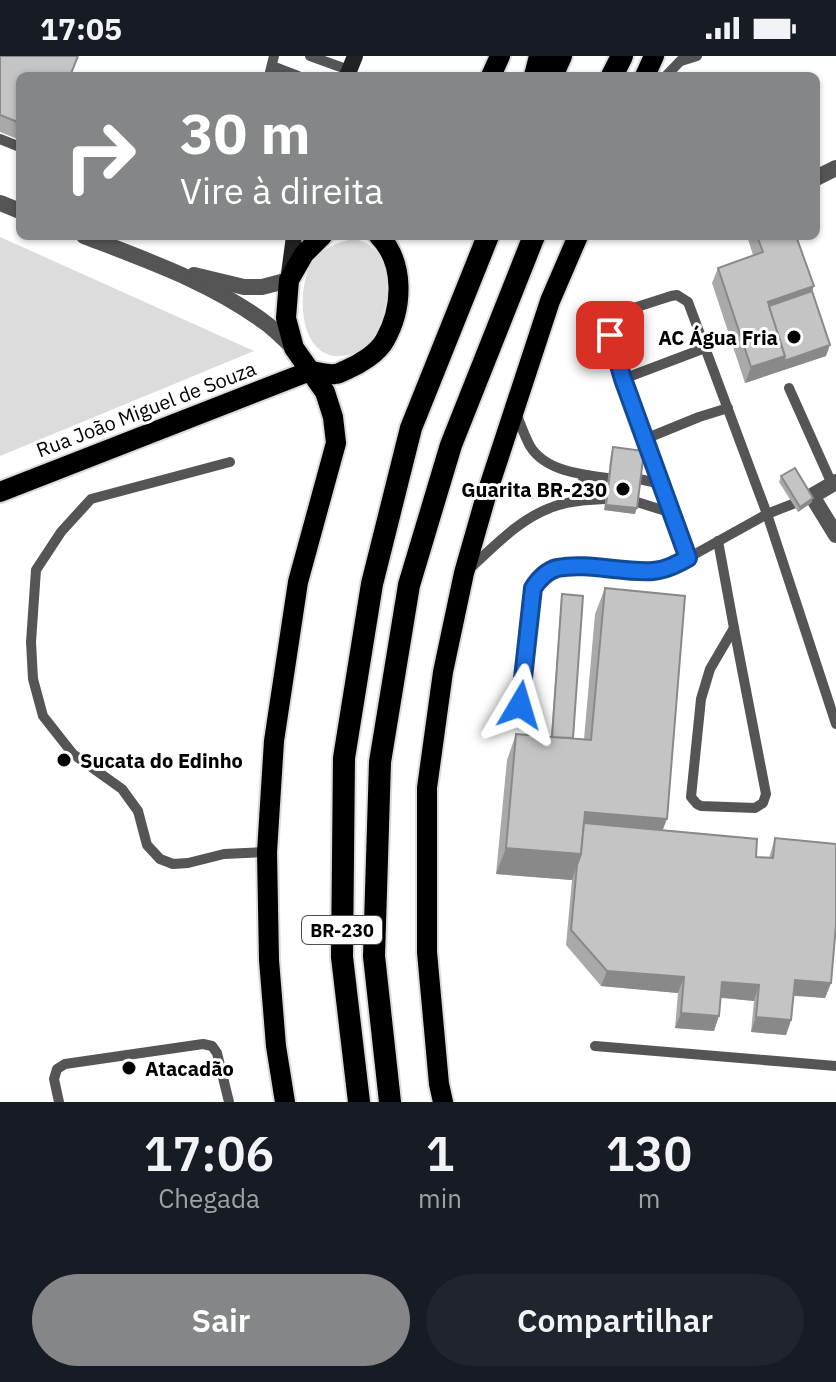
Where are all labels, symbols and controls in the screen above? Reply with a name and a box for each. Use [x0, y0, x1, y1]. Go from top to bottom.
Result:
text: 17:05 [40, 9, 122, 48]
text: 30 m [180, 97, 310, 169]
icon: right [48, 104, 152, 208]
text: Vire à direita [180, 167, 383, 214]
pin [576, 301, 644, 369]
icon: arrive [588, 313, 632, 357]
place label: AC Água Fria [658, 324, 778, 351]
marker: AC Água Fria [785, 328, 803, 346]
street label: Rua João Miguel de Souza [32, 354, 260, 463]
place label: Guarita BR-230 [461, 476, 607, 503]
marker: Guarita BR-230 [614, 480, 632, 498]
position arrow [478, 663, 562, 747]
place label: Sucata do Edinho [80, 747, 243, 774]
marker: Sucata do Edinho [55, 751, 73, 769]
road number: BR-230 [302, 916, 382, 944]
place label: Atacadão [145, 1055, 234, 1082]
marker: Atacadão [120, 1059, 138, 1077]
text: 17:06 [144, 1122, 274, 1184]
text: 1 [426, 1122, 454, 1184]
text: 130 [606, 1122, 692, 1184]
text: Chegada [158, 1181, 260, 1215]
text: min [418, 1181, 462, 1215]
text: m [638, 1181, 660, 1215]
button: Sair [32, 1274, 410, 1366]
button: Compartilhar [426, 1274, 804, 1366]

